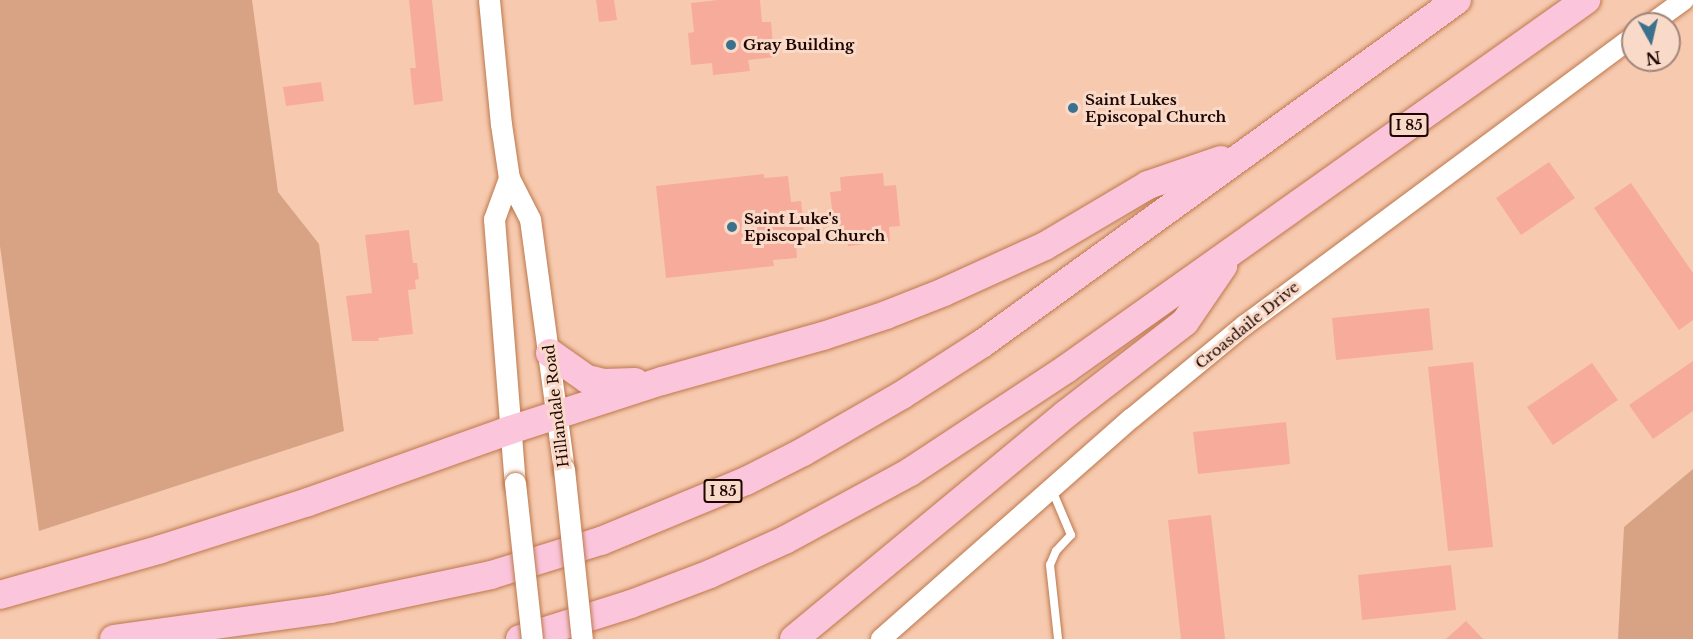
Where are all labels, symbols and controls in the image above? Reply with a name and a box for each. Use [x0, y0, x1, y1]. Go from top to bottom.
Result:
north arrow [1621, 12, 1681, 72]
place label: Gray Building [743, 36, 855, 54]
marker: Gray Building [724, 38, 738, 52]
text: N [1644, 47, 1662, 69]
place label: Saint Lukes Episcopal Church [1085, 90, 1226, 125]
marker: Saint Lukes Episcopal Church [1066, 101, 1080, 115]
road number: I 85 [1390, 114, 1428, 136]
place label: Saint Luke's Episcopal Church [744, 209, 885, 244]
marker: Saint Luke's Episcopal Church [725, 220, 739, 234]
street label: Croasdaile Drive [1192, 278, 1302, 372]
street label: Hillandale Road [540, 344, 572, 468]
road number: I 85 [704, 480, 742, 502]

